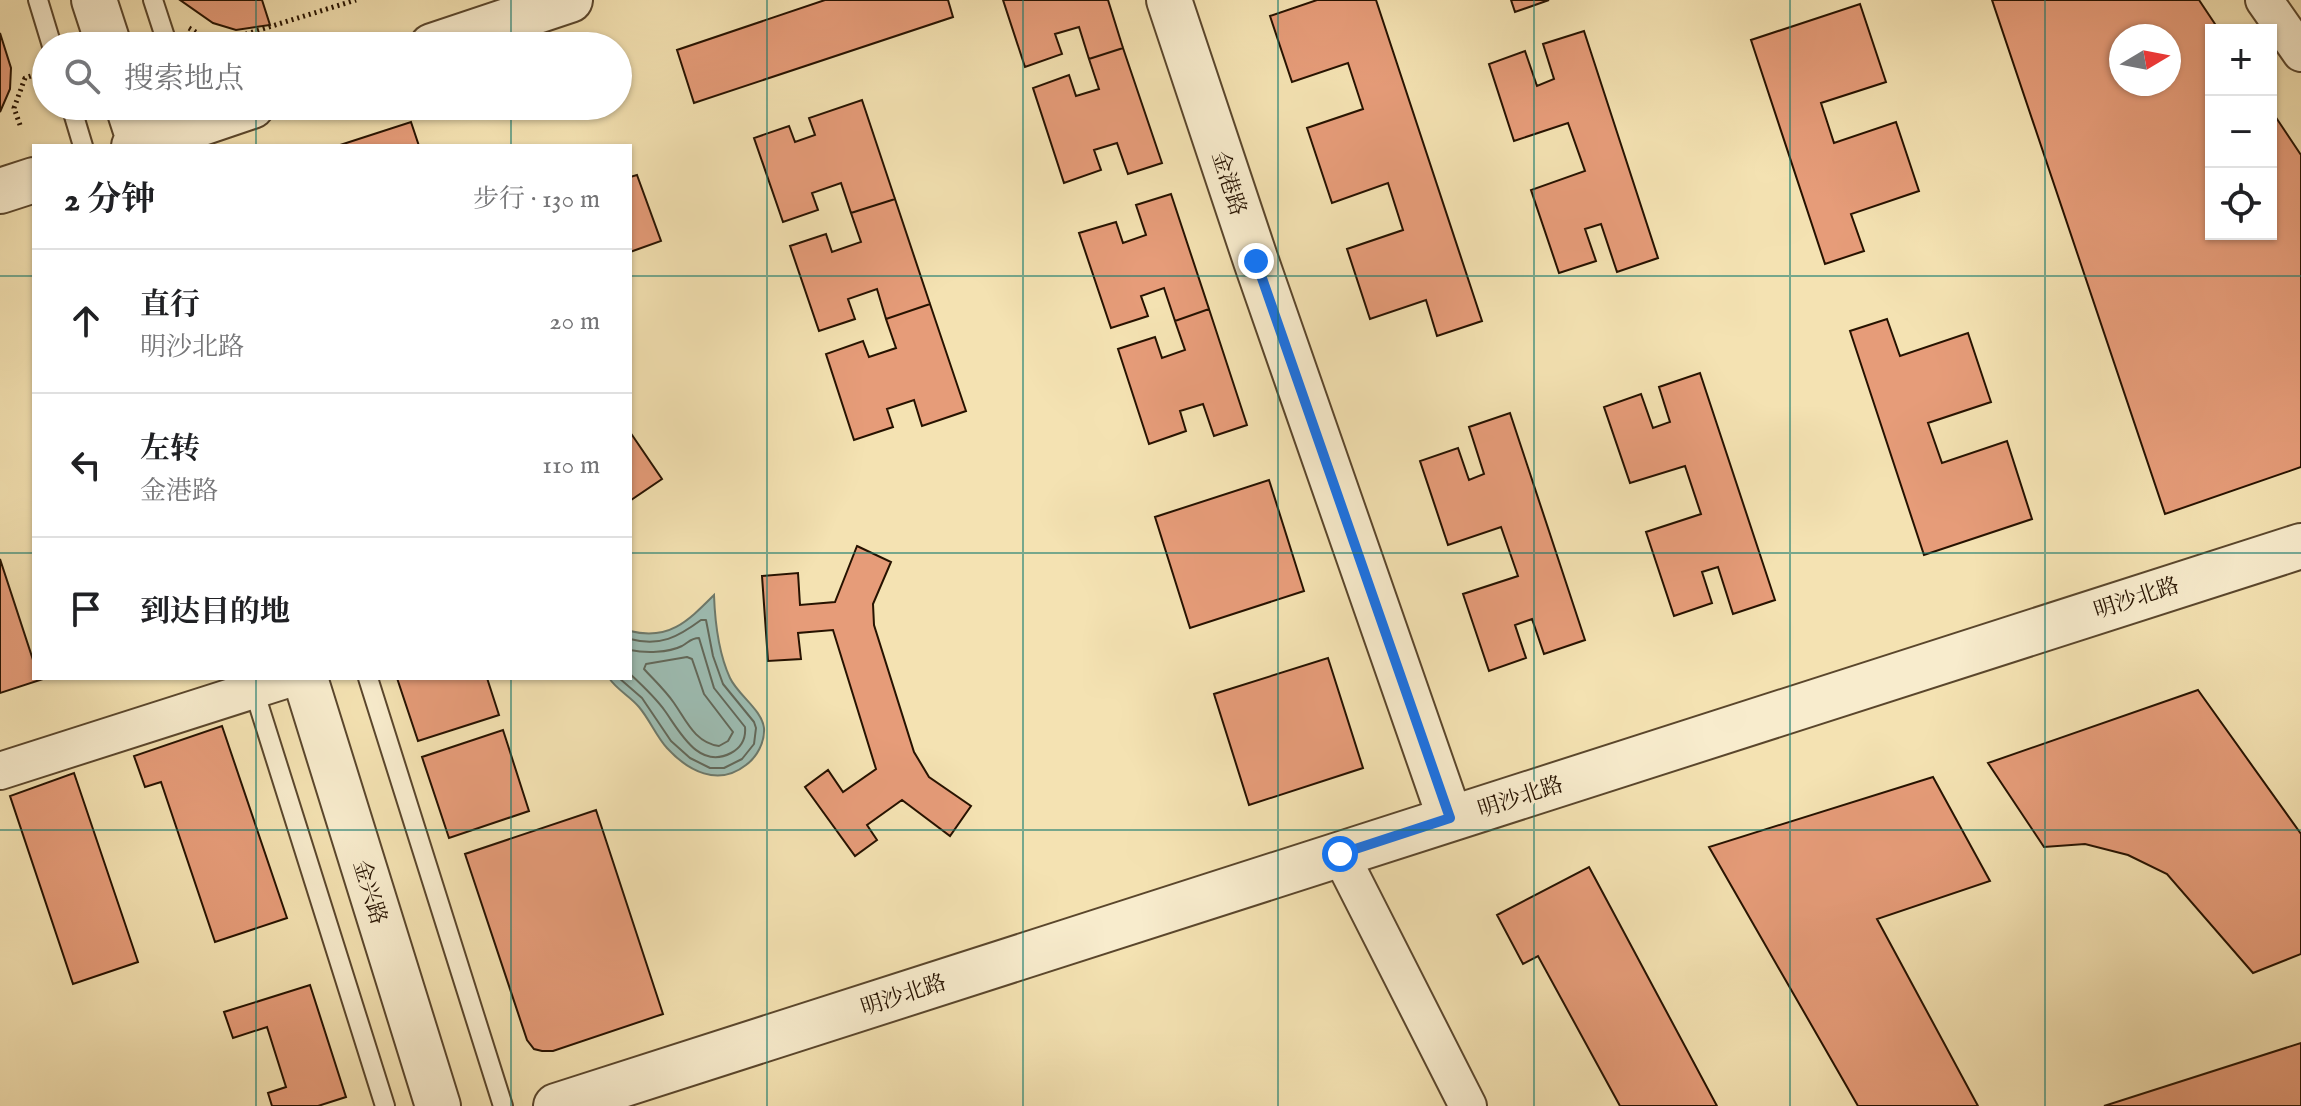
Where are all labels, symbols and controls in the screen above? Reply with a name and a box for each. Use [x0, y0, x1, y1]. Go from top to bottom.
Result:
north arrow [2109, 24, 2181, 96]
map controls [2205, 24, 2277, 240]
button: + [2205, 24, 2277, 96]
search box [32, 32, 632, 120]
icon: search [60, 54, 104, 98]
text: 搜索地点 [124, 61, 244, 99]
button: − [2205, 96, 2277, 168]
street label: 金港路 [1205, 148, 1252, 219]
button: locate [2205, 168, 2277, 240]
text: 2 分钟 [64, 179, 155, 222]
text: 步行 · 130 m [473, 183, 600, 216]
route end [1238, 243, 1274, 279]
text: 直行 [140, 287, 200, 325]
icon: ahead [64, 299, 108, 343]
text: 20 m [549, 305, 600, 338]
text: 明沙北路 [140, 331, 244, 364]
text: 左转 [140, 431, 200, 469]
icon: left [64, 443, 108, 487]
text: 110 m [542, 449, 600, 482]
text: 金港路 [140, 475, 218, 508]
street label: 明沙北路 [2090, 572, 2183, 626]
icon: arrive [64, 587, 108, 631]
text: 到达目的地 [140, 594, 290, 632]
street label: 明沙北路 [1474, 771, 1567, 825]
route start [1322, 836, 1358, 872]
street label: 金兴路 [346, 857, 392, 928]
street label: 明沙北路 [857, 969, 950, 1023]

